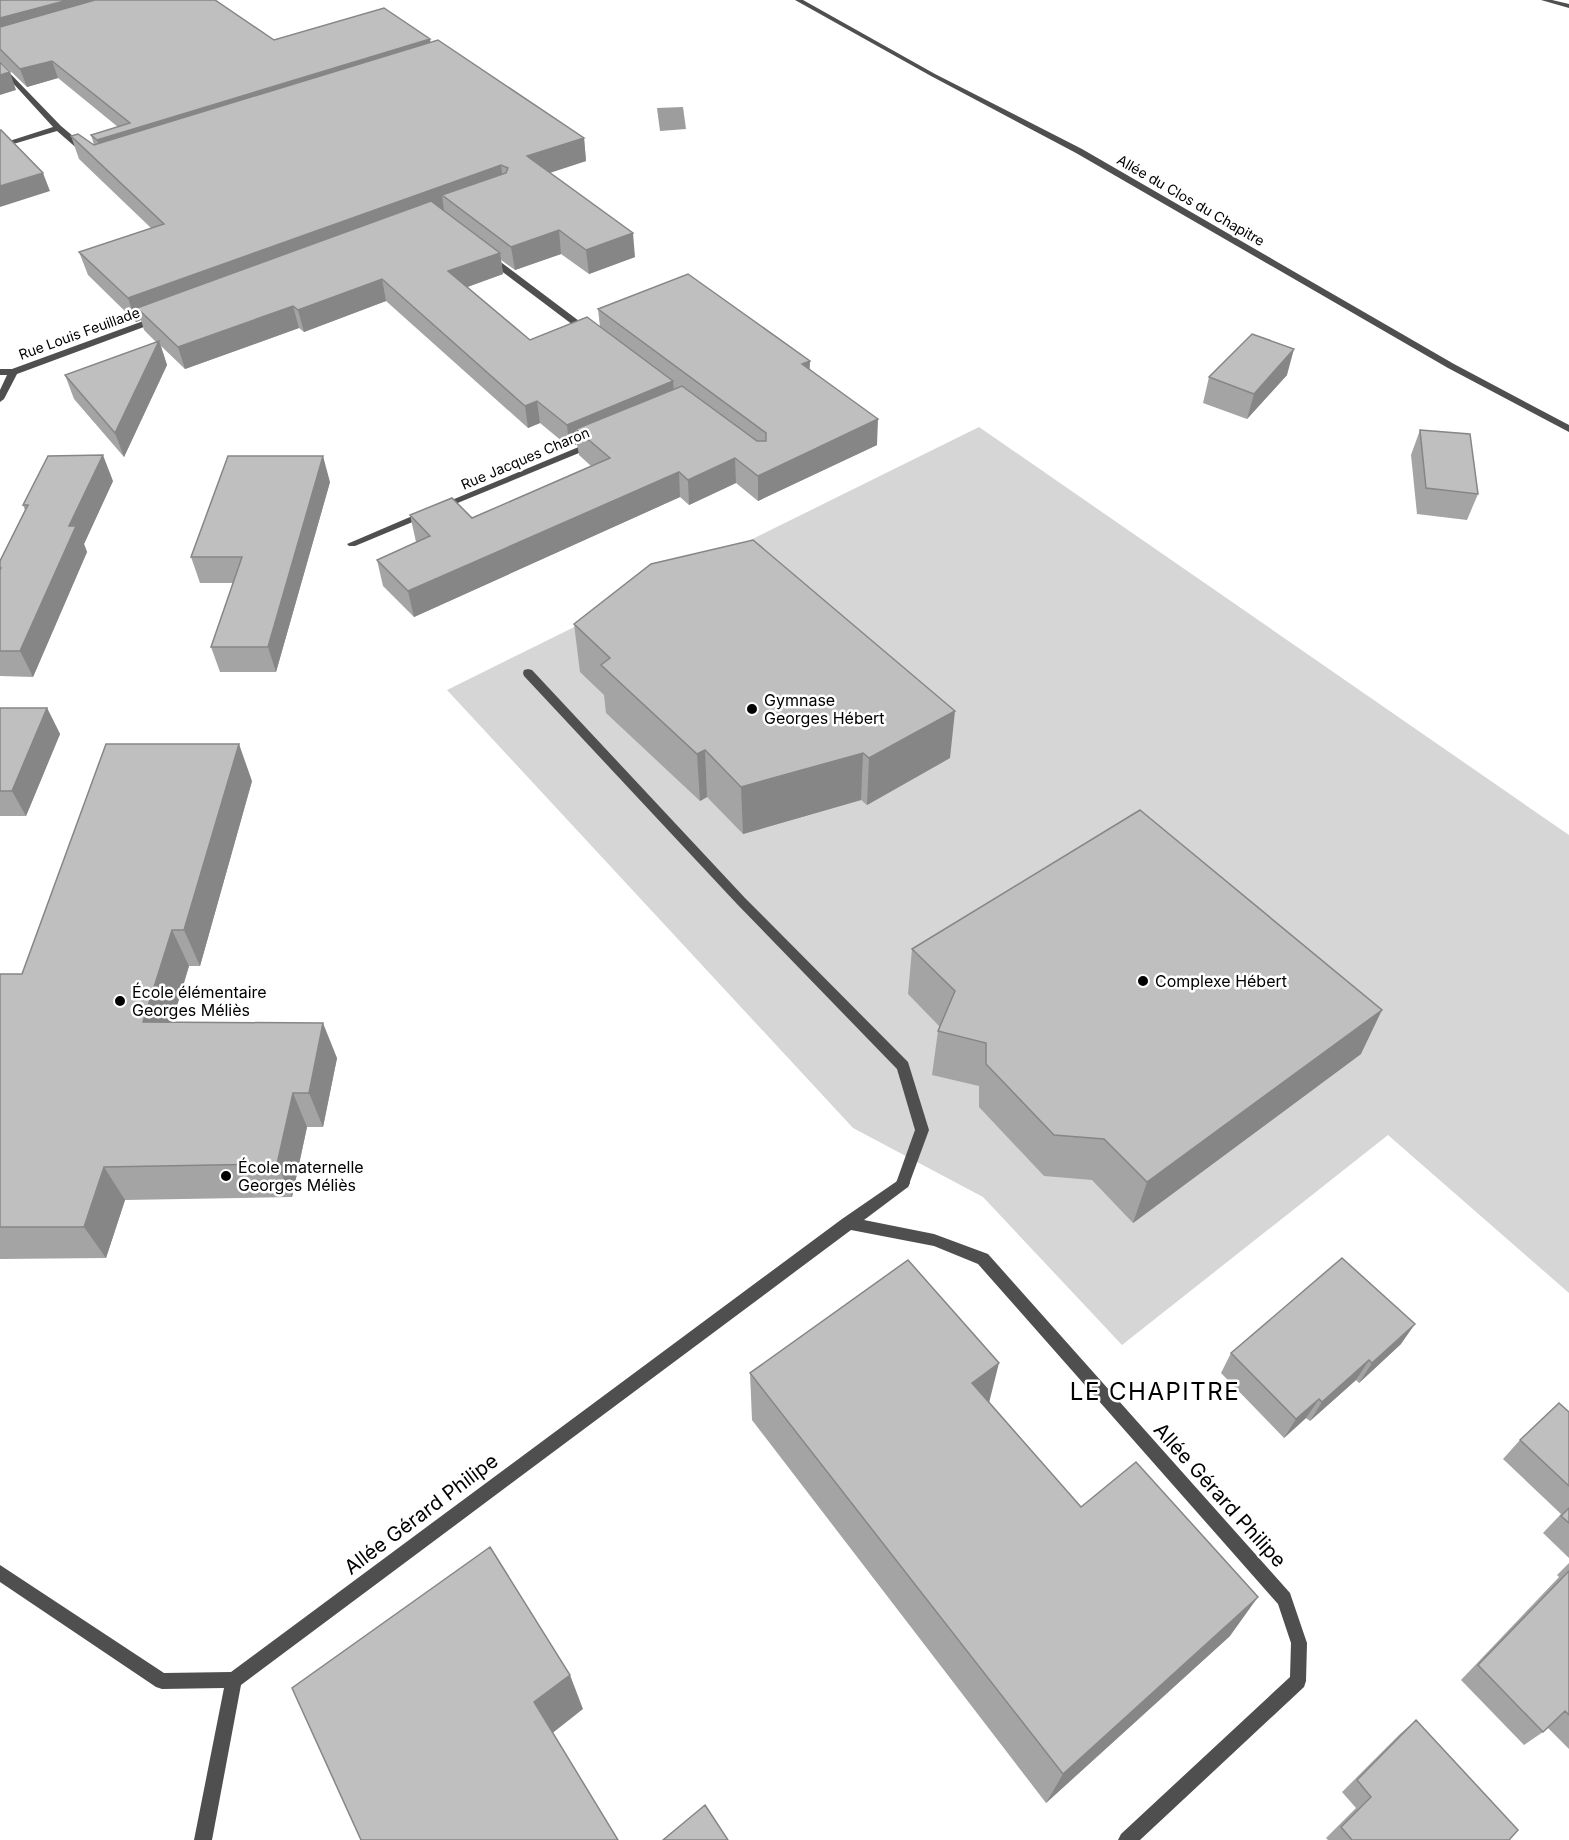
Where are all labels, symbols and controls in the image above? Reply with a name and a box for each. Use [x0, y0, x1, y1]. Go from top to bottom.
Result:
street label: Allée du Clos du Chapitre [1114, 151, 1268, 249]
street label: Rue Louis Feuillade [16, 303, 142, 363]
street label: Rue Jacques Charon [458, 423, 592, 493]
place label: Gymnase Georges Hébert [764, 690, 885, 728]
marker: Gymnase Georges Hébert [745, 702, 759, 716]
place label: Complexe Hébert [1155, 971, 1287, 991]
marker: Complexe Hébert [1136, 974, 1150, 988]
place label: École élémentaire Georges Méliès [132, 982, 267, 1020]
marker: École élémentaire Georges Méliès [113, 994, 127, 1008]
place label: École maternelle Georges Méliès [238, 1157, 364, 1195]
marker: École maternelle Georges Méliès [219, 1169, 233, 1183]
district label: LE CHAPITRE [1070, 1377, 1240, 1406]
street label: Allée Gérard Philipe [1149, 1418, 1291, 1572]
street label: Allée Gérard Philipe [340, 1448, 502, 1580]

